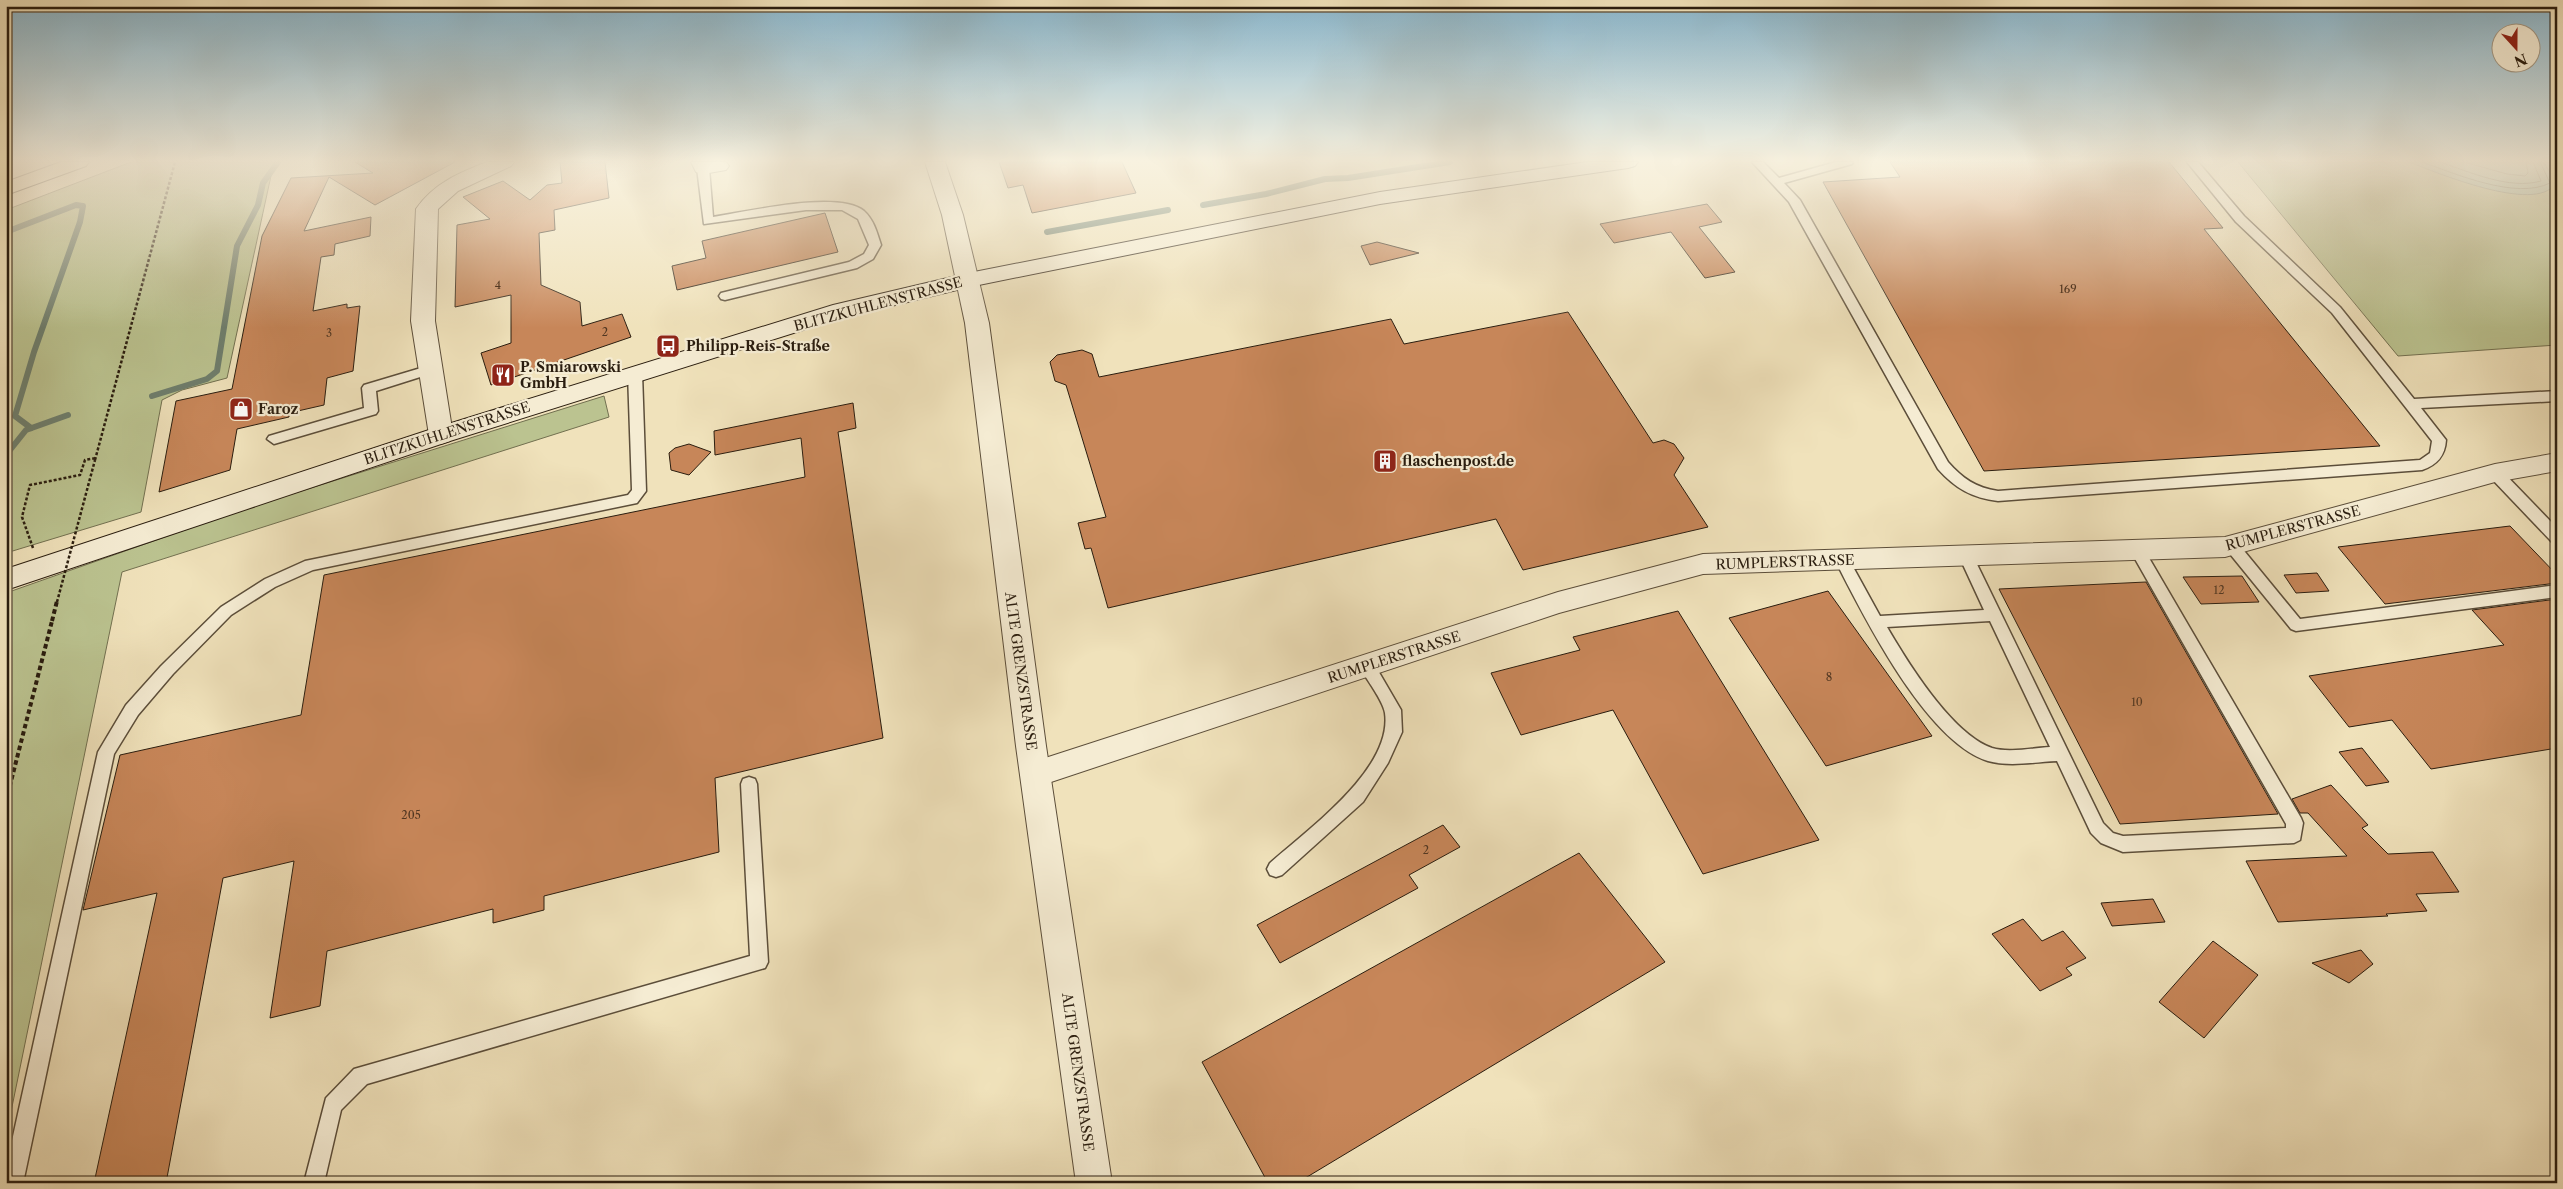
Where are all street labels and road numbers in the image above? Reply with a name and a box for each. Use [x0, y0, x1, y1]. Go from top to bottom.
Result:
street label: BLITZKUHLENSTRASSE [792, 273, 964, 335]
street label: BLITZKUHLENSTRASSE [361, 398, 533, 468]
street label: RUMPLERSTRASSE [2223, 501, 2363, 555]
street label: RUMPLERSTRASSE [1715, 551, 1855, 573]
street label: ALTE GRENZSTRASSE [1001, 589, 1041, 752]
street label: RUMPLERSTRASSE [1325, 627, 1463, 687]
street label: ALTE GRENZSTRASSE [1058, 990, 1098, 1153]

